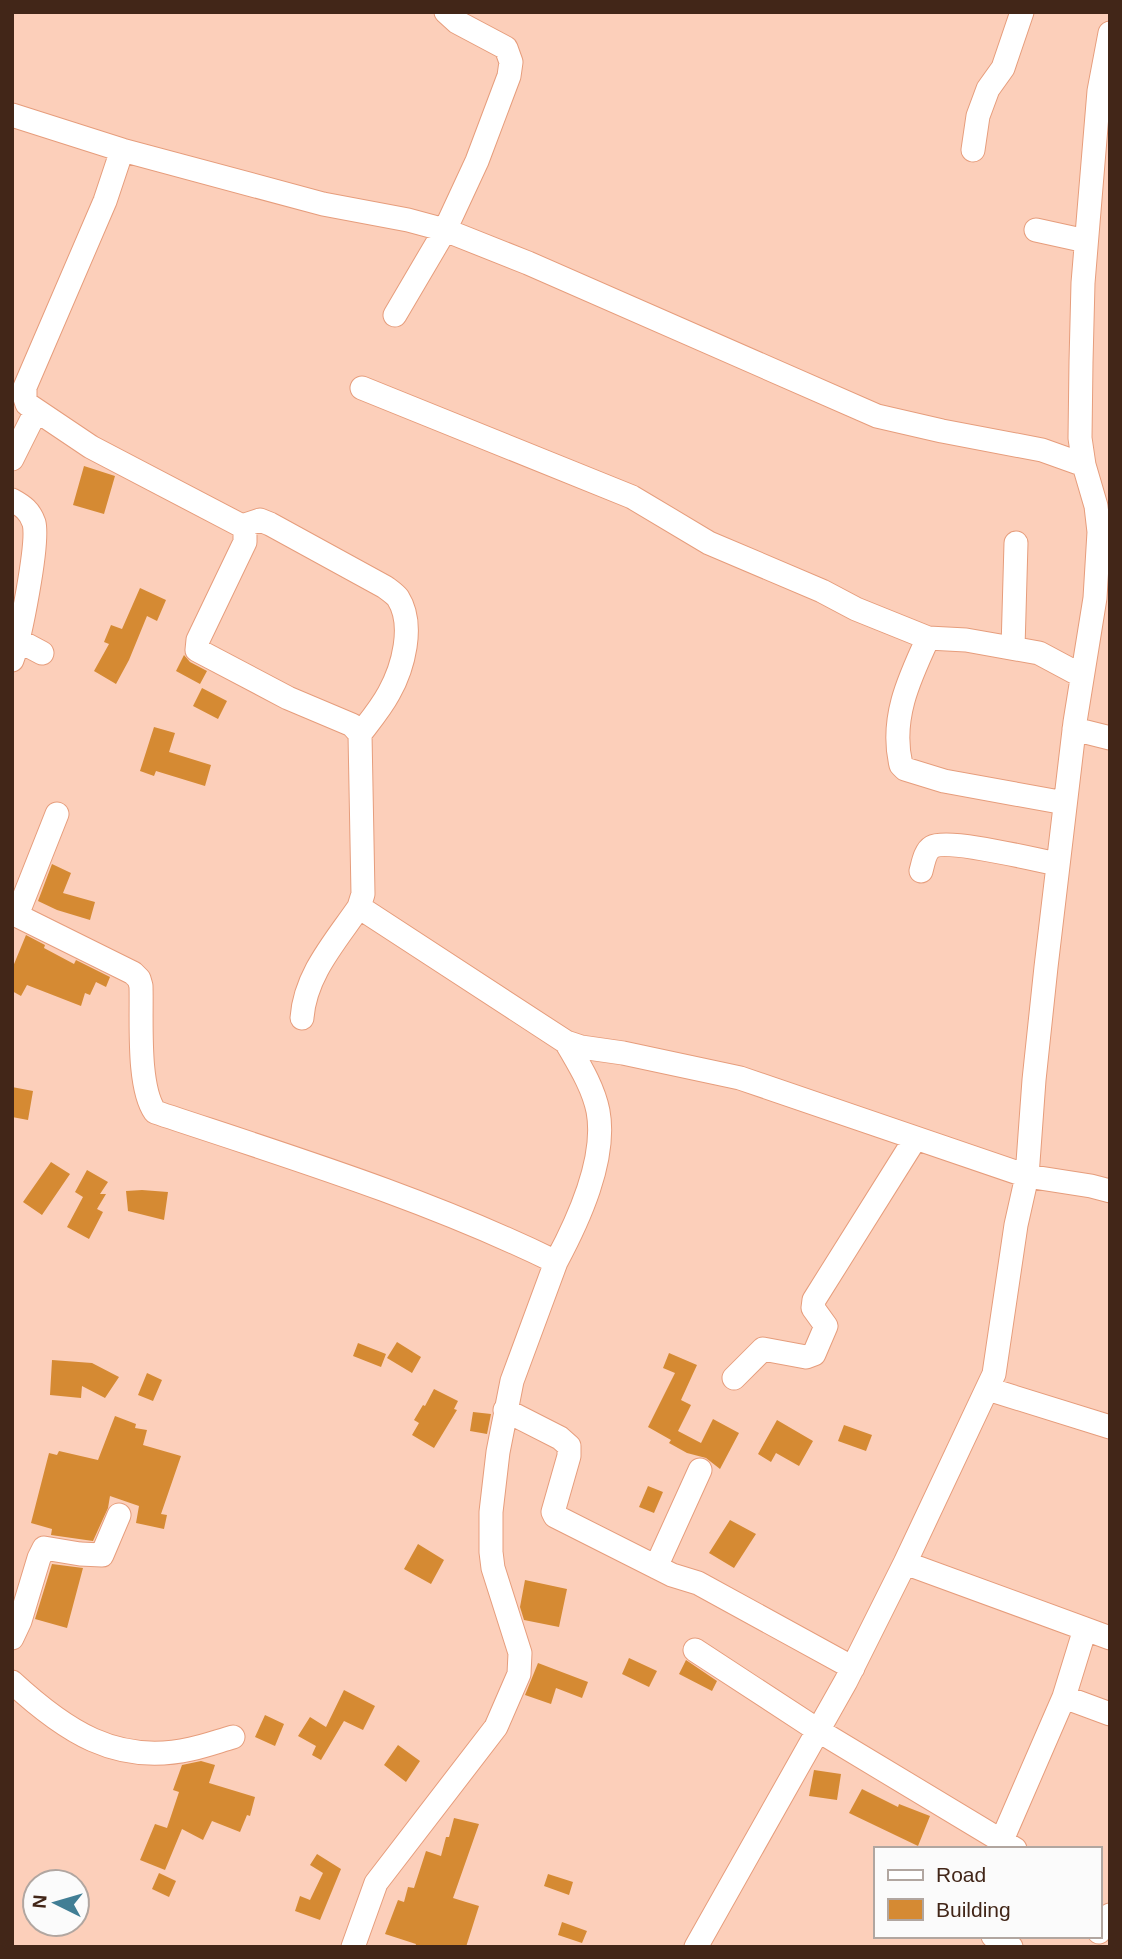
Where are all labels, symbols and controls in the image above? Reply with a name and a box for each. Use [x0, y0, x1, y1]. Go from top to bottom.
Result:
legend [874, 1847, 1101, 1938]
text: Road [936, 1863, 986, 1886]
north arrow [21, 1868, 91, 1938]
text: N [29, 1894, 51, 1909]
text: Building [936, 1898, 1011, 1921]

